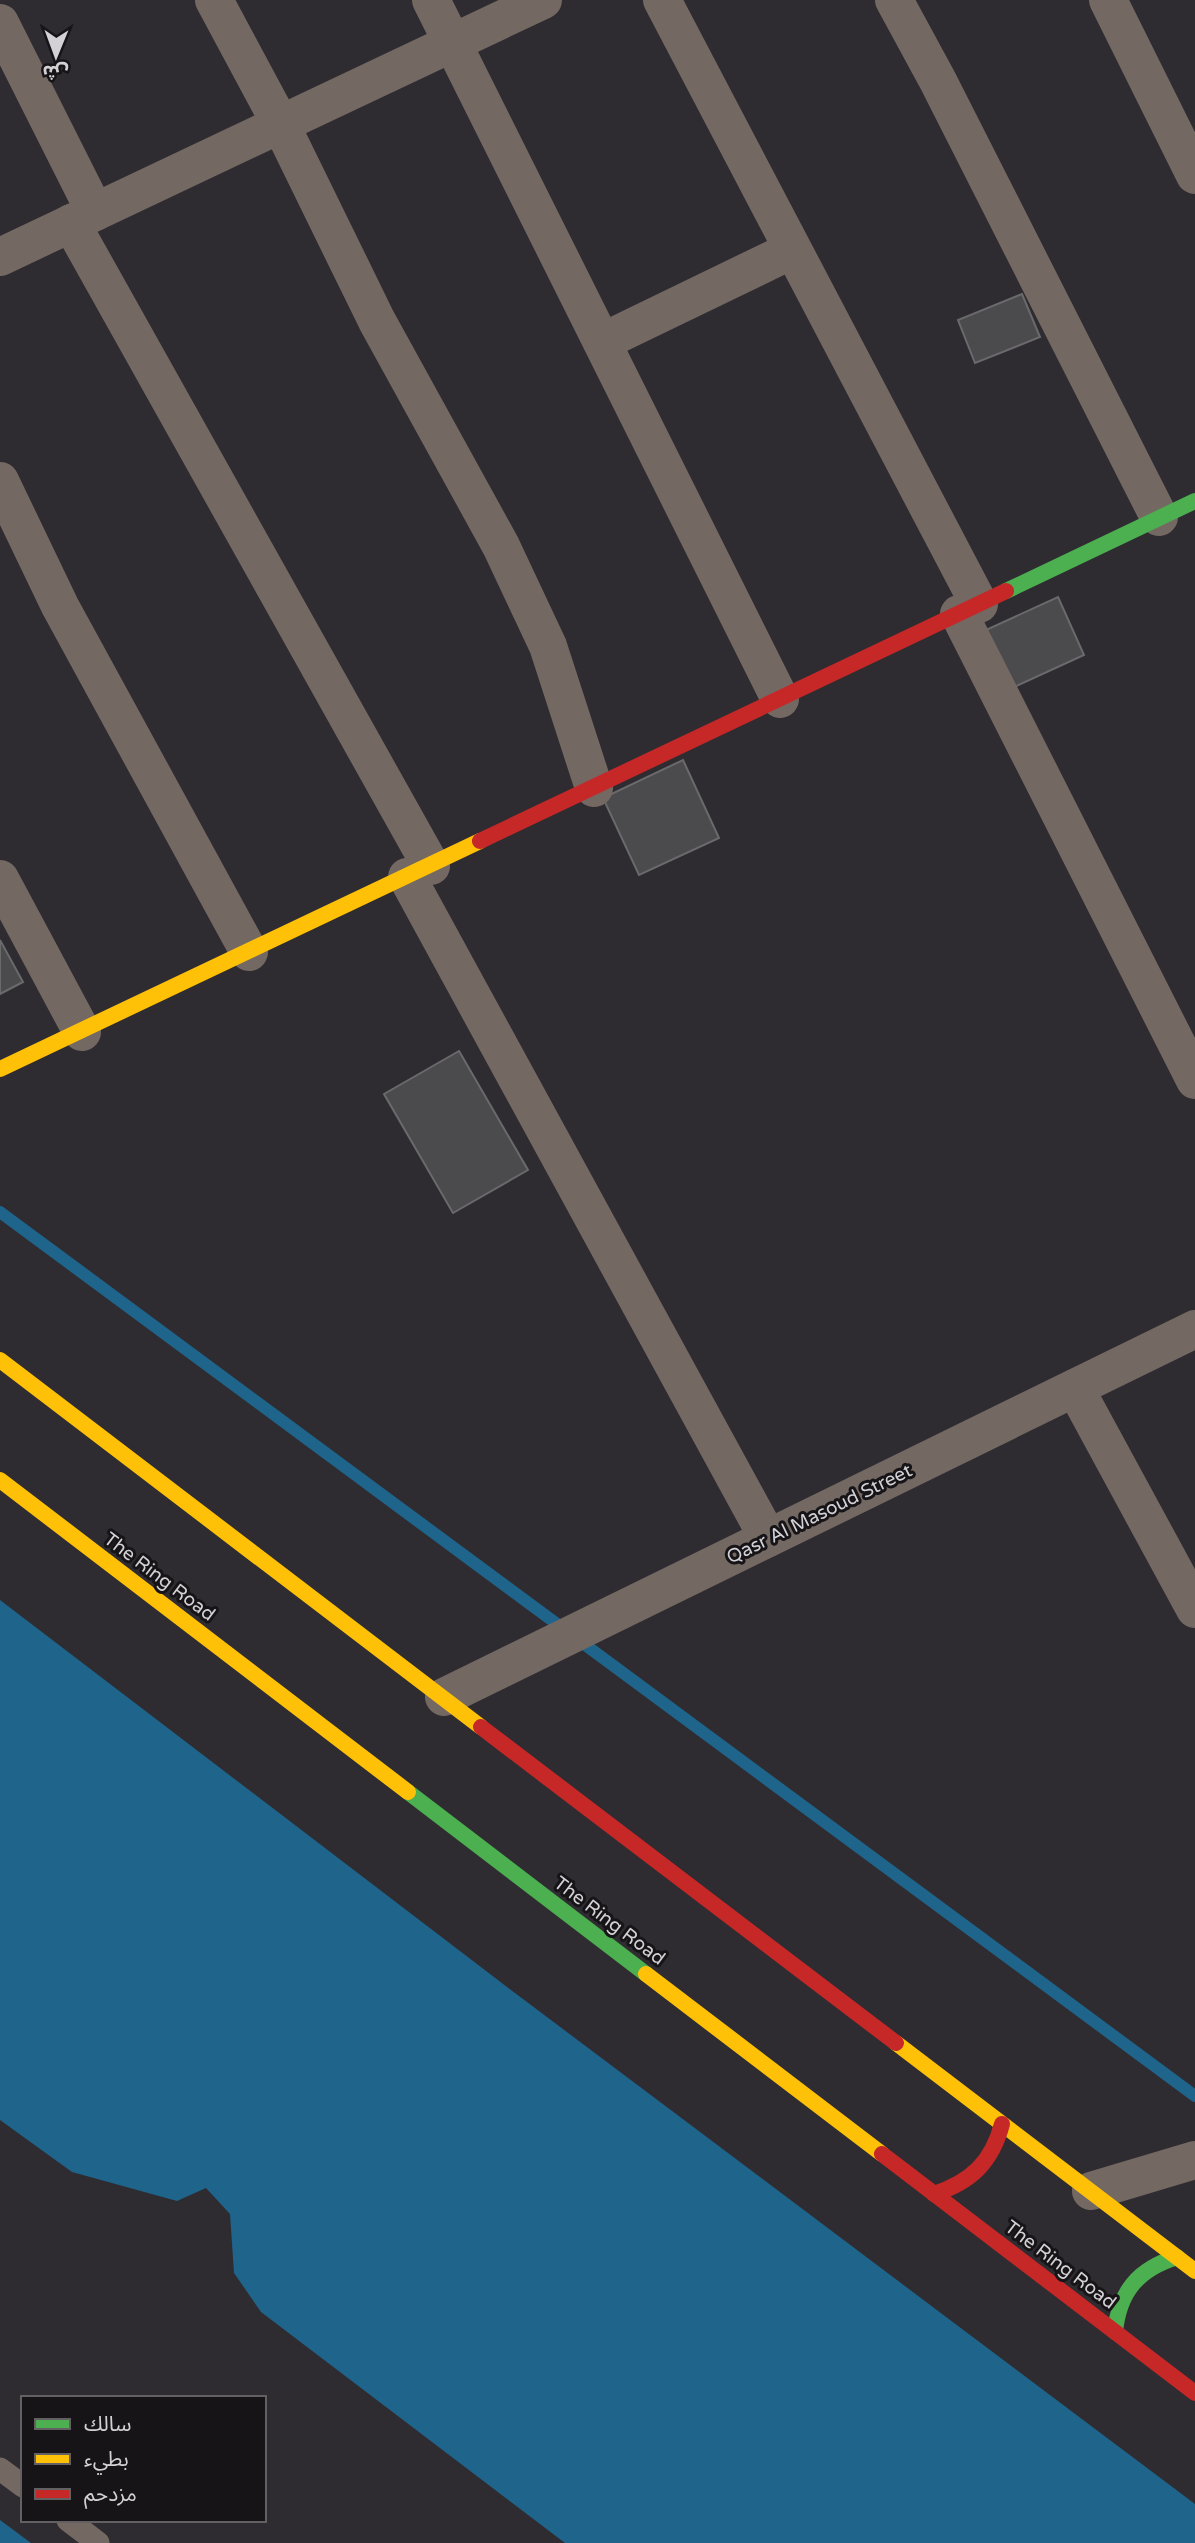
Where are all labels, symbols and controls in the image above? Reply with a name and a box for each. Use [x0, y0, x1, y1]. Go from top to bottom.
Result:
north arrow [21, 21, 91, 91]
text: ش [43, 61, 69, 83]
street label: Qasr Al Masoud Street [723, 1459, 916, 1568]
street label: The Ring Road [100, 1528, 219, 1626]
street label: The Ring Road [550, 1872, 669, 1970]
street label: The Ring Road [1001, 2216, 1120, 2314]
legend [21, 2396, 266, 2522]
text: سالك [84, 2412, 131, 2437]
text: بطيء [84, 2447, 129, 2475]
text: مزدحم [84, 2482, 137, 2509]

